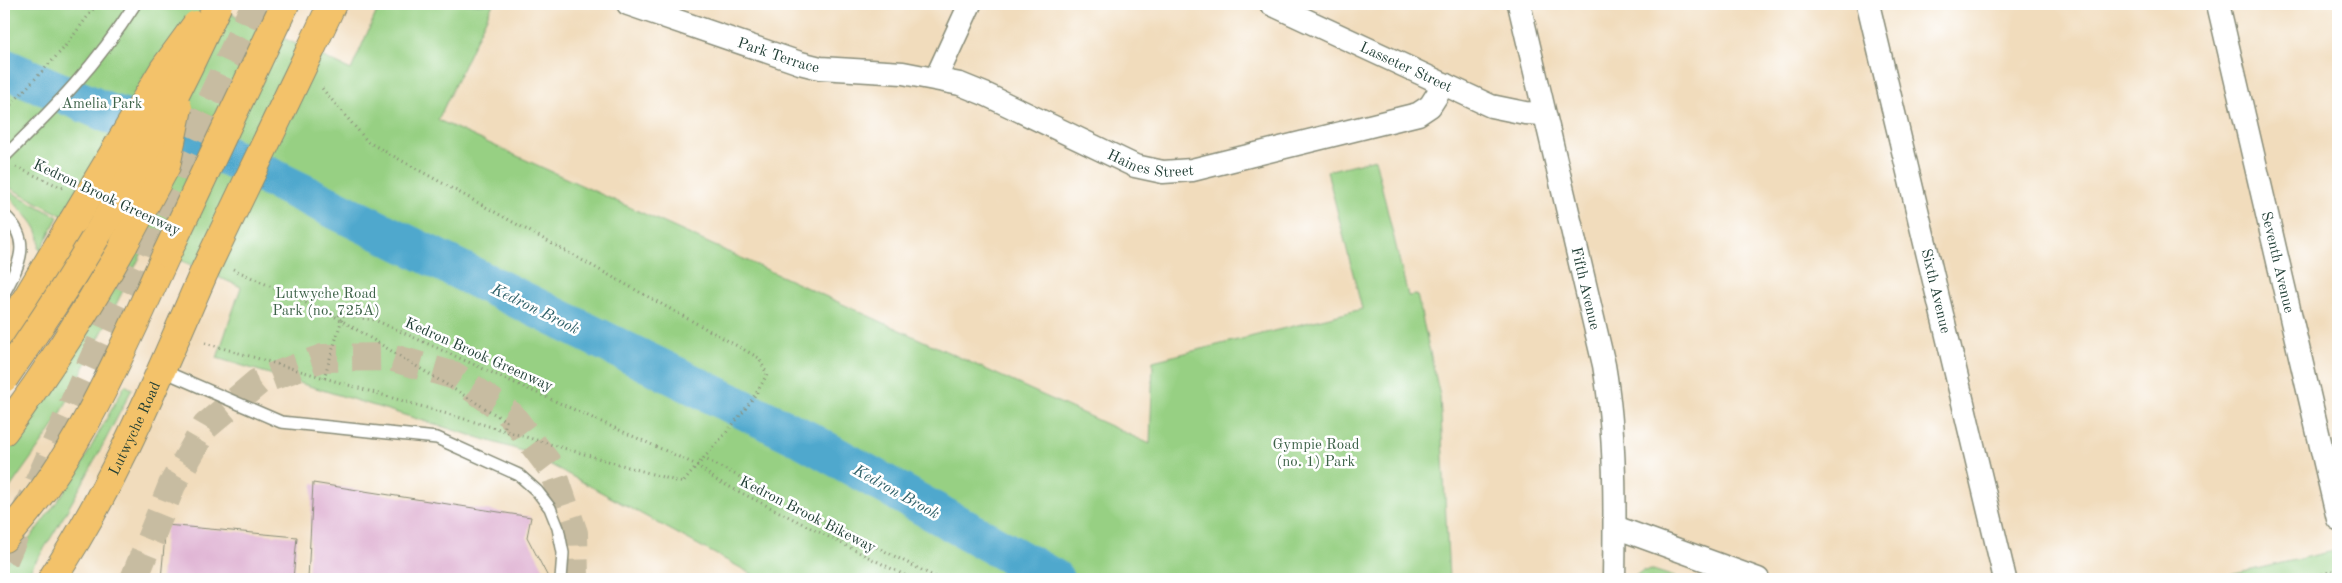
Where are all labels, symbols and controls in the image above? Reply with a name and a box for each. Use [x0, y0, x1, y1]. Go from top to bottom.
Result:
street label: Park Terrace [735, 36, 821, 77]
street label: Lasseter Street [1357, 40, 1454, 96]
park label: Amelia Park [62, 97, 143, 112]
street label: Haines Street [1105, 148, 1194, 181]
street label: Kedron Brook Greenway [30, 158, 182, 239]
street label: Seventh Avenue [2258, 210, 2296, 315]
street label: Fifth Avenue [1567, 246, 1601, 331]
street label: Sixth Avenue [1918, 247, 1952, 335]
water label: Kedron Brook [488, 281, 582, 338]
park label: Lutwyche Road Park (no. 725A) [272, 287, 380, 319]
street label: Kedron Brook Greenway [402, 316, 555, 395]
street label: Lutwyche Road [107, 380, 164, 478]
park label: Gympie Road (no. 1) Park [1272, 438, 1360, 470]
water label: Kedron Brook [849, 462, 942, 523]
street label: Kedron Brook Bikeway [737, 474, 878, 556]

